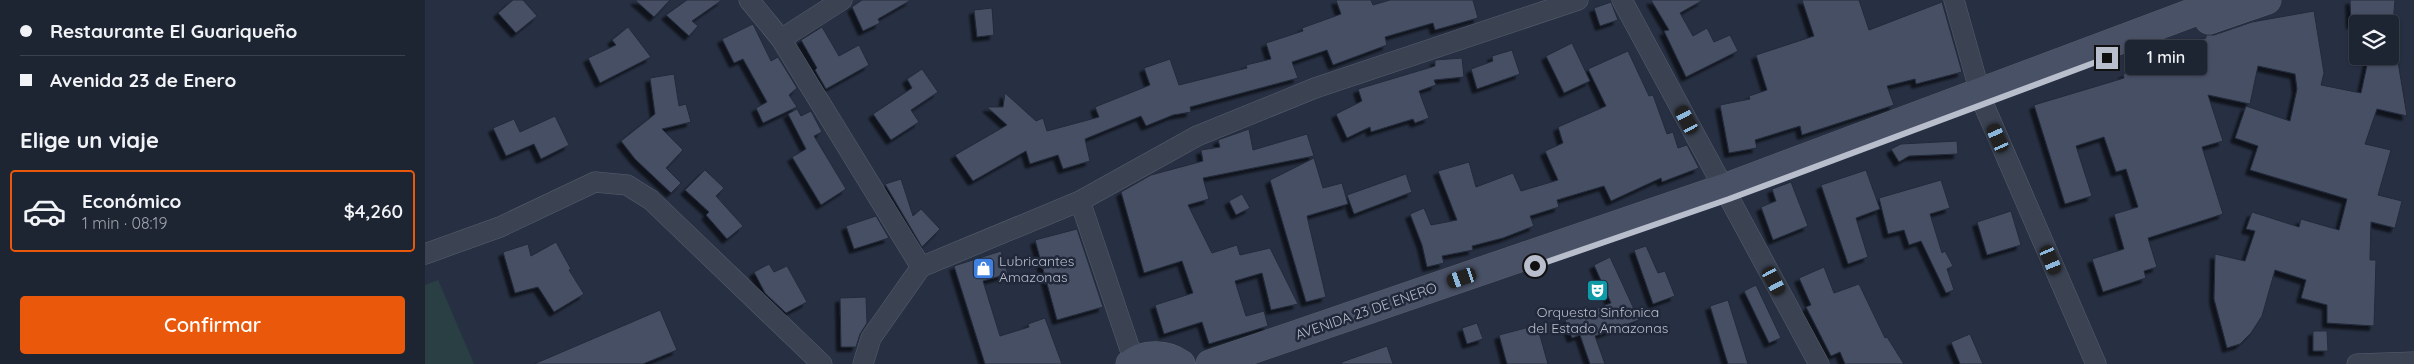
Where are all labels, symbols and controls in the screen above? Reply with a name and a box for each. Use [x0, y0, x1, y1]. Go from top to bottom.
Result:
map controls [2349, 15, 2399, 65]
button: layers [2349, 15, 2399, 65]
text: Restaurante El Guariqueño [50, 19, 297, 43]
callout: 1 min [2125, 40, 2207, 76]
route end [2096, 47, 2118, 69]
text: 1 min [2147, 47, 2185, 67]
text: Avenida 23 de Enero [50, 68, 236, 92]
car [1673, 103, 1700, 137]
car [1985, 121, 2010, 155]
text: Elige un viaje [20, 126, 159, 154]
icon: car [22, 189, 67, 234]
text: Económico [82, 189, 181, 213]
text: $4,260 [344, 199, 403, 223]
text: 1 min · 08:19 [82, 213, 167, 233]
car [2038, 243, 2063, 277]
place label: Lubricantes Amazonas [999, 252, 1074, 286]
route start [1524, 255, 1546, 277]
shop icon: Lubricantes Amazonas [971, 257, 995, 281]
car [1760, 264, 1787, 298]
car [1445, 266, 1478, 290]
street label: AVENIDA 23 DE ENERO [1293, 278, 1439, 344]
theatre icon: Orquesta Sinfonica del Estado Amazonas [1586, 278, 1610, 302]
button: Confirmar [20, 296, 405, 354]
place label: Orquesta Sinfonica del Estado Amazonas [1528, 303, 1668, 337]

